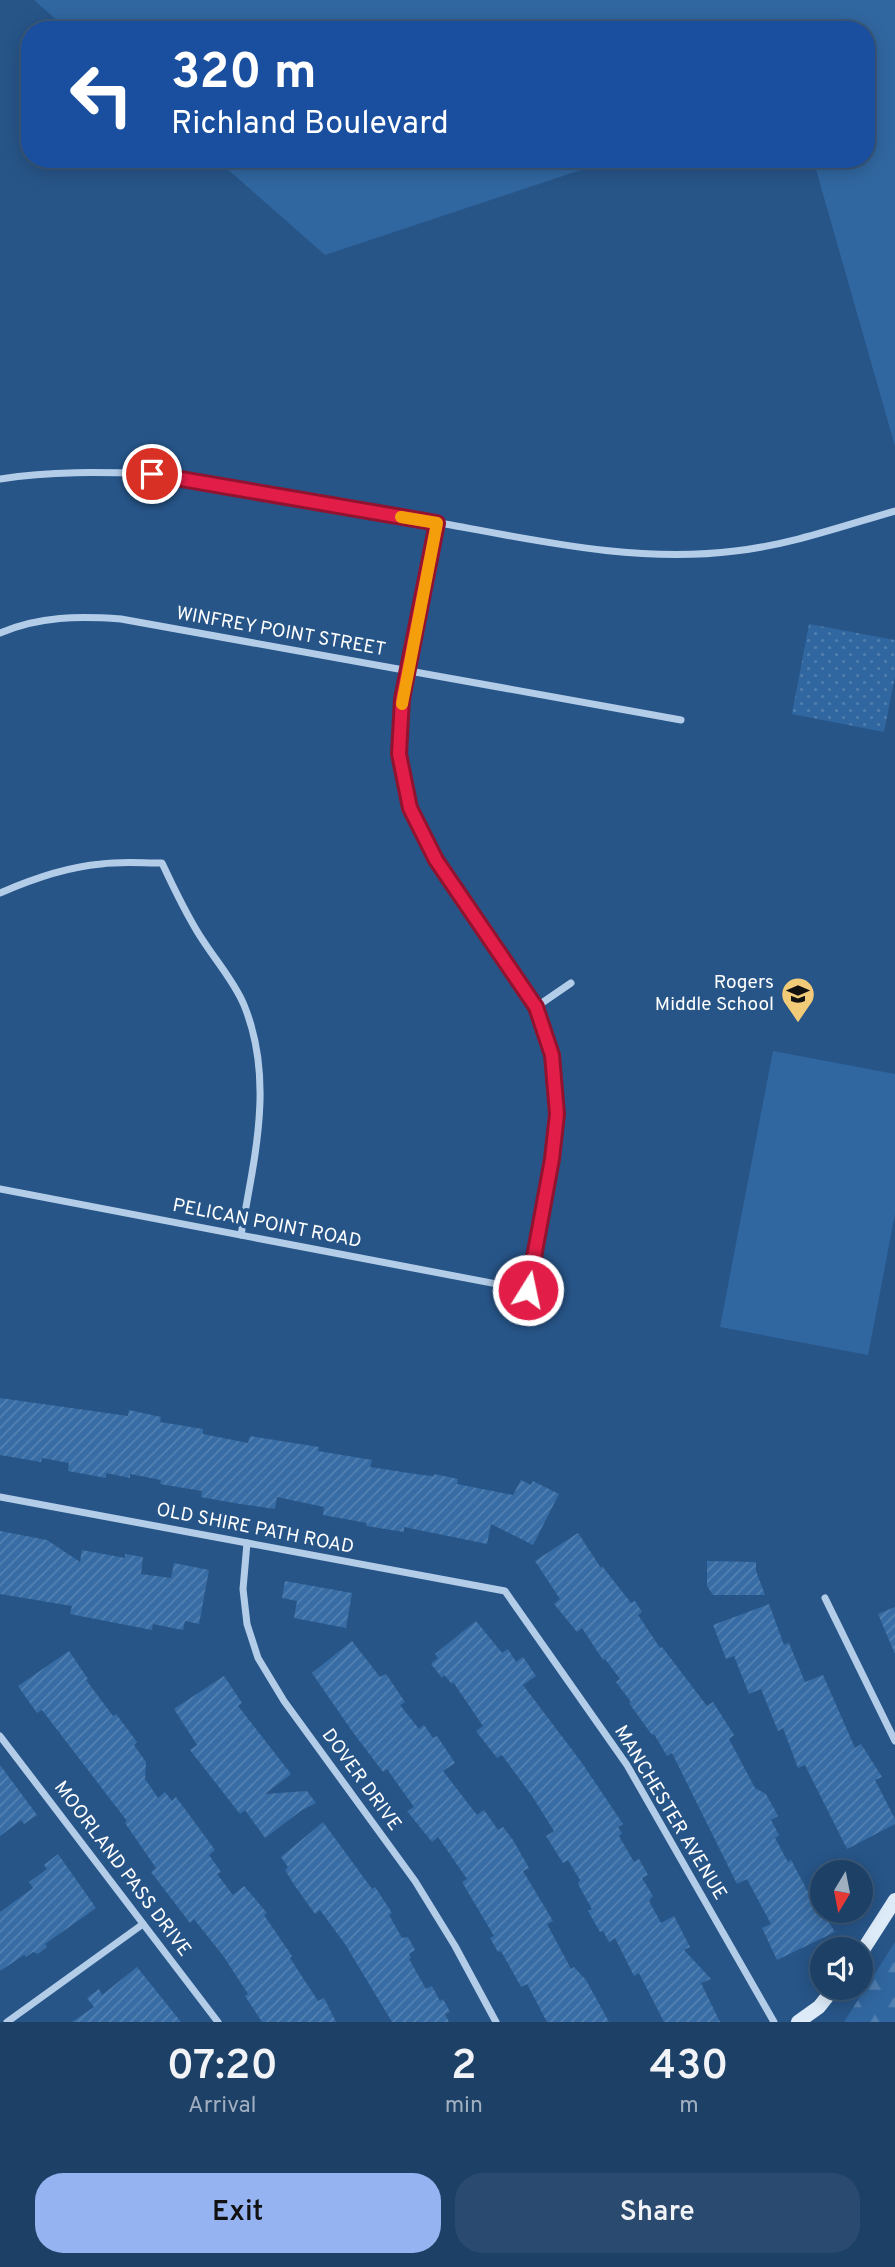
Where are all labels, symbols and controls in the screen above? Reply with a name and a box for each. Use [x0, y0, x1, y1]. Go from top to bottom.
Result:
text: 320 m [171, 44, 317, 106]
icon: left [56, 49, 147, 140]
text: Richland Boulevard [171, 105, 449, 145]
pin [122, 444, 182, 504]
icon: arrive [133, 455, 171, 493]
street label: WINFREY POINT STREET [174, 602, 388, 662]
place label: Rogers Middle School [655, 971, 774, 1017]
school or university icon: Rogers Middle School [779, 975, 817, 1024]
street label: PELICAN POINT ROAD [171, 1194, 363, 1254]
position arrow [491, 1253, 565, 1327]
street label: OLD SHIRE PATH ROAD [154, 1498, 356, 1560]
street label: MANCHESTER AVENUE [608, 1721, 732, 1905]
street label: DOVER DRIVE [316, 1724, 406, 1836]
street label: MOORLAND PASS DRIVE [48, 1776, 196, 1962]
north arrow [810, 1860, 873, 1923]
map controls [810, 1860, 873, 2000]
button: sound [810, 1937, 873, 2000]
text: 07:20 [167, 2041, 278, 2094]
text: 2 [451, 2041, 477, 2094]
text: 430 [650, 2041, 728, 2094]
text: Arrival [188, 2092, 257, 2121]
text: min [445, 2092, 483, 2121]
text: m [679, 2092, 699, 2121]
button: Exit [35, 2173, 441, 2253]
button: Share [455, 2173, 860, 2253]

